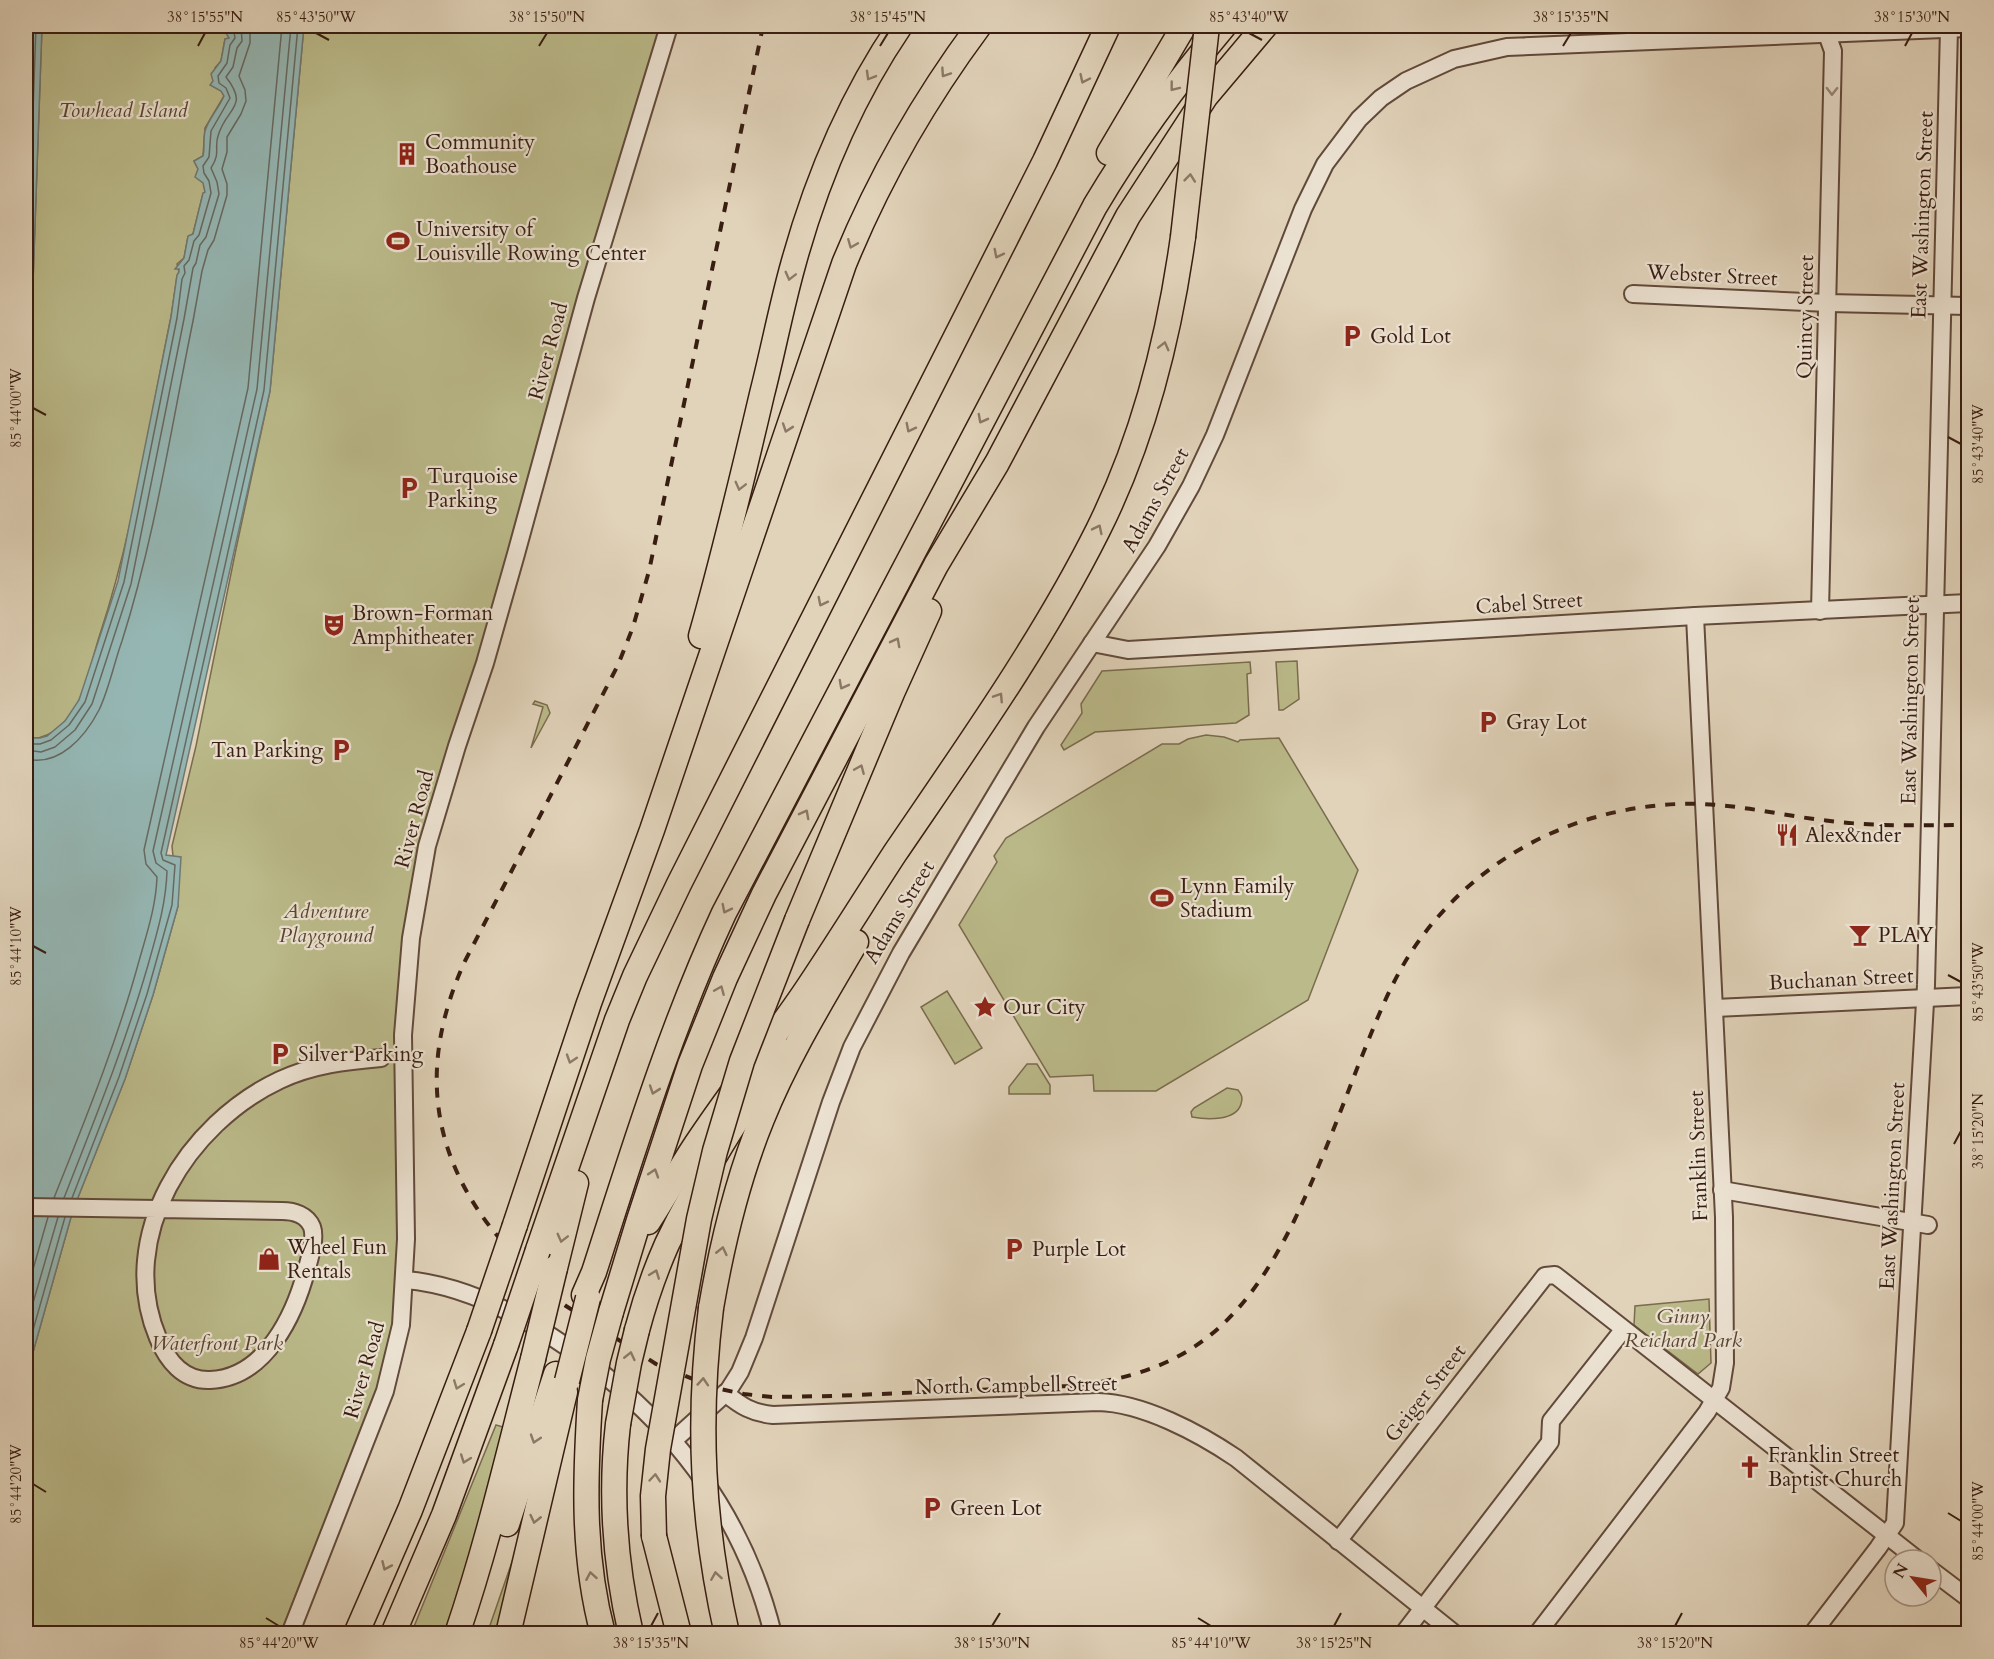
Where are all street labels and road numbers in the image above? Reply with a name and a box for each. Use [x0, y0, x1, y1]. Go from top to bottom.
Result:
street label: East Washington Street [1904, 110, 1941, 319]
street label: Quincy Street [1790, 254, 1821, 379]
street label: Webster Street [1645, 258, 1779, 293]
street label: River Road [522, 299, 575, 403]
street label: Adams Street [1115, 442, 1196, 558]
street label: Cabel Street [1474, 585, 1584, 622]
street label: East Washington Street [1894, 596, 1927, 805]
street label: River Road [388, 767, 441, 871]
street label: Adams Street [857, 855, 942, 970]
street label: Buchanan Street [1768, 961, 1915, 998]
street label: East Washington Street [1873, 1081, 1912, 1291]
street label: Franklin Street [1682, 1090, 1715, 1222]
street label: River Road [337, 1318, 392, 1422]
street label: Geiger Street [1378, 1338, 1473, 1448]
street label: North Campbell Street [915, 1369, 1118, 1402]

